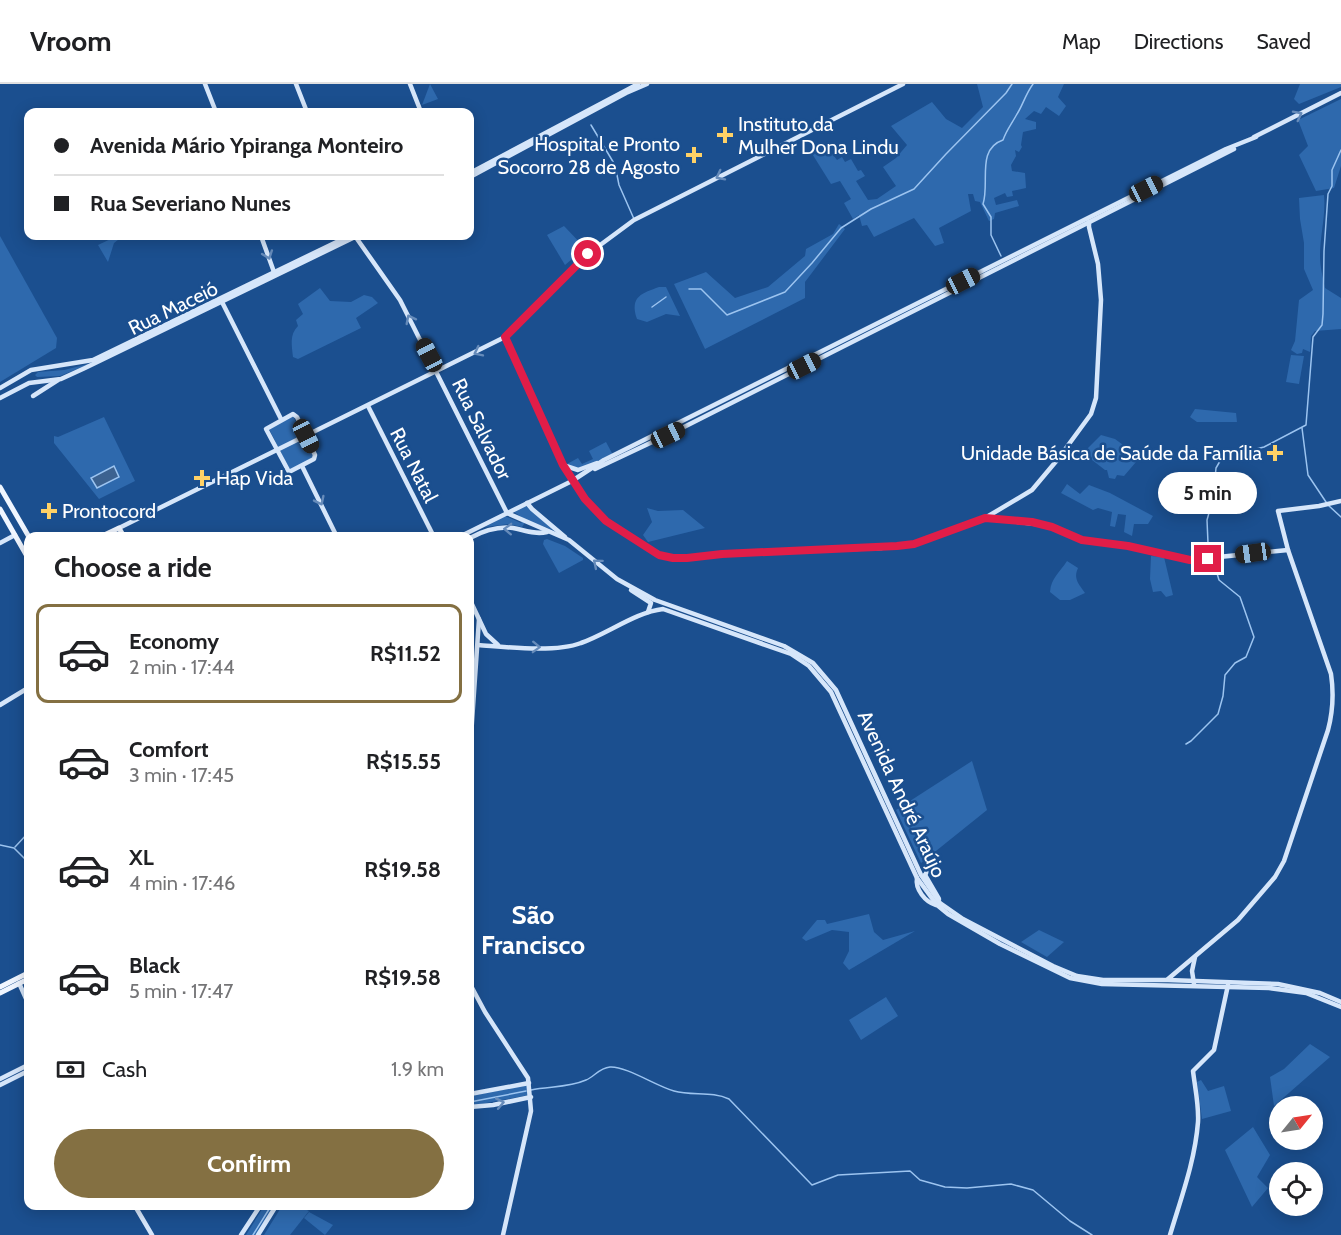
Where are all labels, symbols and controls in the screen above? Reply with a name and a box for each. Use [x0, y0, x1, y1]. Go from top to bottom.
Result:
text: Vroom [30, 24, 112, 58]
text: Map [1062, 29, 1101, 54]
text: Directions [1134, 29, 1223, 54]
text: Saved [1256, 29, 1311, 54]
one-way arrow [1292, 110, 1303, 122]
place label: Instituto da Mulher Dona Lindu [738, 112, 899, 159]
marker: Instituto da Mulher Dona Lindu [716, 126, 734, 144]
text: Avenida Mário Ypiranga Monteiro [90, 132, 403, 159]
place label: Hospital e Pronto Socorro 28 de Agosto [498, 132, 680, 179]
marker: Hospital e Pronto Socorro 28 de Agosto [685, 146, 703, 164]
one-way arrow [715, 169, 726, 181]
car [1126, 173, 1166, 205]
text: Rua Severiano Nunes [90, 190, 291, 217]
route start [574, 240, 601, 267]
one-way arrow [260, 250, 273, 260]
car [943, 265, 983, 297]
street label: Rua Maceió [124, 276, 222, 340]
one-way arrow [406, 315, 418, 326]
car [413, 335, 445, 375]
one-way arrow [473, 344, 484, 356]
car [784, 350, 824, 382]
street label: Rua Salvador [447, 374, 517, 484]
car [290, 416, 322, 456]
car [648, 419, 688, 451]
street label: Rua Natal [385, 424, 443, 507]
place label: Unidade Básica de Saúde da Família [961, 441, 1262, 465]
marker: Unidade Básica de Saúde da Família [1266, 444, 1284, 462]
place label: Hap Vida [216, 466, 294, 490]
marker: Hap Vida [193, 469, 211, 487]
callout: 5 min [1158, 472, 1258, 514]
text: 5 min [1183, 481, 1232, 505]
one-way arrow [312, 495, 324, 506]
place label: Prontocord [62, 499, 156, 523]
marker: Prontocord [40, 502, 58, 520]
one-way arrow [503, 522, 512, 535]
car [1234, 542, 1272, 564]
route end [1194, 545, 1221, 572]
text: Choose a ride [54, 551, 212, 584]
one-way arrow [593, 560, 604, 571]
icon: car [57, 627, 111, 681]
text: Economy [129, 628, 219, 655]
text: R$11.52 [370, 640, 441, 667]
one-way arrow [532, 641, 541, 654]
text: 2 min · 17:44 [129, 655, 235, 679]
street label: Avenida André Araújo [853, 707, 951, 881]
icon: car [57, 735, 111, 789]
text: Comfort [129, 736, 208, 763]
text: R$15.55 [366, 748, 441, 775]
text: 3 min · 17:45 [129, 763, 234, 787]
icon: car [57, 843, 111, 897]
text: XL [129, 844, 154, 871]
text: R$19.58 [364, 856, 441, 883]
text: 4 min · 17:46 [129, 871, 235, 895]
district label: São Francisco [481, 899, 585, 961]
icon: car [57, 951, 111, 1005]
text: Black [129, 952, 180, 979]
text: R$19.58 [364, 964, 441, 991]
text: 5 min · 17:47 [129, 979, 233, 1003]
icon: cash [54, 1053, 87, 1086]
text: Cash [102, 1056, 147, 1083]
text: 1.9 km [391, 1057, 444, 1081]
north arrow [1269, 1096, 1323, 1150]
map controls [1269, 1096, 1323, 1216]
one-way arrow [495, 1097, 505, 1110]
button: Confirm [54, 1129, 444, 1198]
button: locate [1269, 1162, 1323, 1216]

